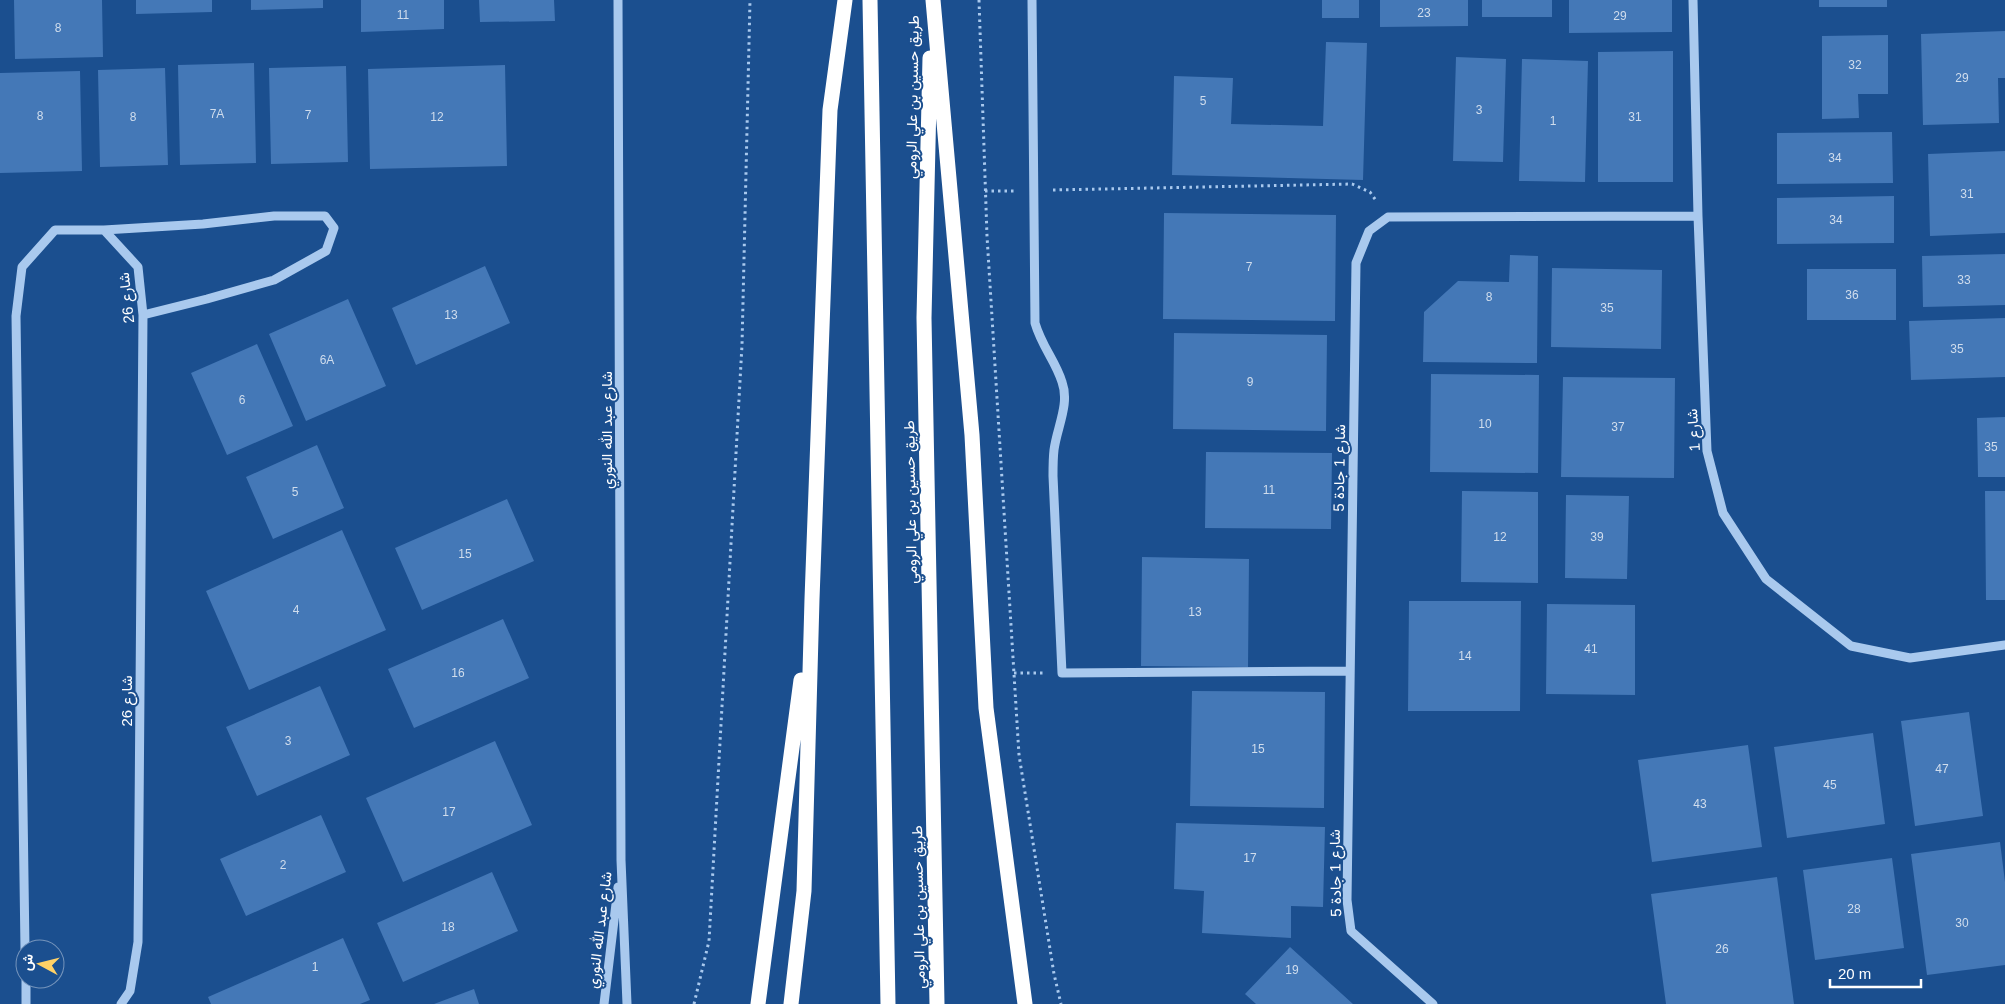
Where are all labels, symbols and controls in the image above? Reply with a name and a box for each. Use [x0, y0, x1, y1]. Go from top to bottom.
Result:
house number: 23 [1417, 6, 1431, 20]
house number: 11 [397, 8, 410, 22]
house number: 29 [1613, 9, 1627, 23]
street label: طريق حسين بن علي الرومي [902, 15, 927, 179]
house number: 8 [55, 21, 62, 35]
house number: 32 [1848, 58, 1862, 72]
house number: 29 [1955, 71, 1969, 85]
house number: 5 [1200, 94, 1207, 108]
house number: 3 [1476, 103, 1483, 117]
house number: 7A [210, 107, 224, 121]
house number: 7 [305, 108, 312, 122]
house number: 8 [37, 109, 44, 123]
house number: 8 [130, 110, 137, 124]
house number: 12 [430, 110, 444, 124]
house number: 31 [1628, 110, 1642, 124]
house number: 1 [1550, 114, 1557, 128]
house number: 34 [1828, 151, 1842, 165]
house number: 31 [1960, 187, 1974, 201]
house number: 34 [1829, 213, 1843, 227]
house number: 7 [1246, 260, 1253, 274]
street label: شارع 26 [115, 271, 140, 324]
house number: 33 [1957, 273, 1971, 287]
house number: 36 [1845, 288, 1859, 302]
house number: 8 [1486, 290, 1493, 304]
house number: 35 [1600, 301, 1614, 315]
house number: 13 [444, 308, 458, 322]
house number: 35 [1950, 342, 1964, 356]
house number: 6A [320, 353, 334, 367]
street label: شارع عبد الله النوري [598, 371, 620, 489]
house number: 9 [1247, 375, 1254, 389]
house number: 6 [239, 393, 246, 407]
street label: شارع 1 [1683, 408, 1706, 452]
house number: 10 [1478, 417, 1492, 431]
street label: طريق حسين بن علي الرومي [900, 420, 925, 584]
house number: 37 [1611, 420, 1625, 434]
street label: شارع 1 جادة 5 [1330, 424, 1351, 512]
house number: 35 [1984, 440, 1998, 454]
house number: 11 [1263, 483, 1276, 497]
house number: 5 [292, 485, 299, 499]
house number: 12 [1493, 530, 1507, 544]
house number: 39 [1590, 530, 1604, 544]
house number: 15 [458, 547, 472, 561]
house number: 4 [293, 603, 300, 617]
house number: 13 [1188, 605, 1202, 619]
house number: 41 [1584, 642, 1598, 656]
house number: 14 [1458, 649, 1472, 663]
house number: 16 [451, 666, 465, 680]
street label: شارع 26 [118, 675, 138, 727]
house number: 3 [285, 734, 292, 748]
house number: 15 [1251, 742, 1265, 756]
house number: 47 [1935, 762, 1949, 776]
house number: 45 [1823, 778, 1837, 792]
house number: 43 [1693, 797, 1707, 811]
house number: 17 [442, 805, 456, 819]
street label: طريق حسين بن علي الرومي [908, 825, 933, 989]
street label: شارع 1 جادة 5 [1326, 829, 1347, 917]
house number: 17 [1243, 851, 1257, 865]
house number: 2 [280, 858, 287, 872]
street label: شارع عبد الله النوري [583, 870, 620, 990]
house number: 28 [1847, 902, 1861, 916]
house number: 30 [1955, 916, 1969, 930]
house number: 18 [441, 920, 455, 934]
north arrow [15, 939, 65, 989]
house number: 26 [1715, 942, 1729, 956]
text: ش [18, 953, 37, 972]
scale bar [1830, 956, 1921, 988]
house number: 1 [312, 960, 319, 974]
house number: 19 [1285, 963, 1299, 977]
text: 20 m [1838, 965, 1871, 982]

